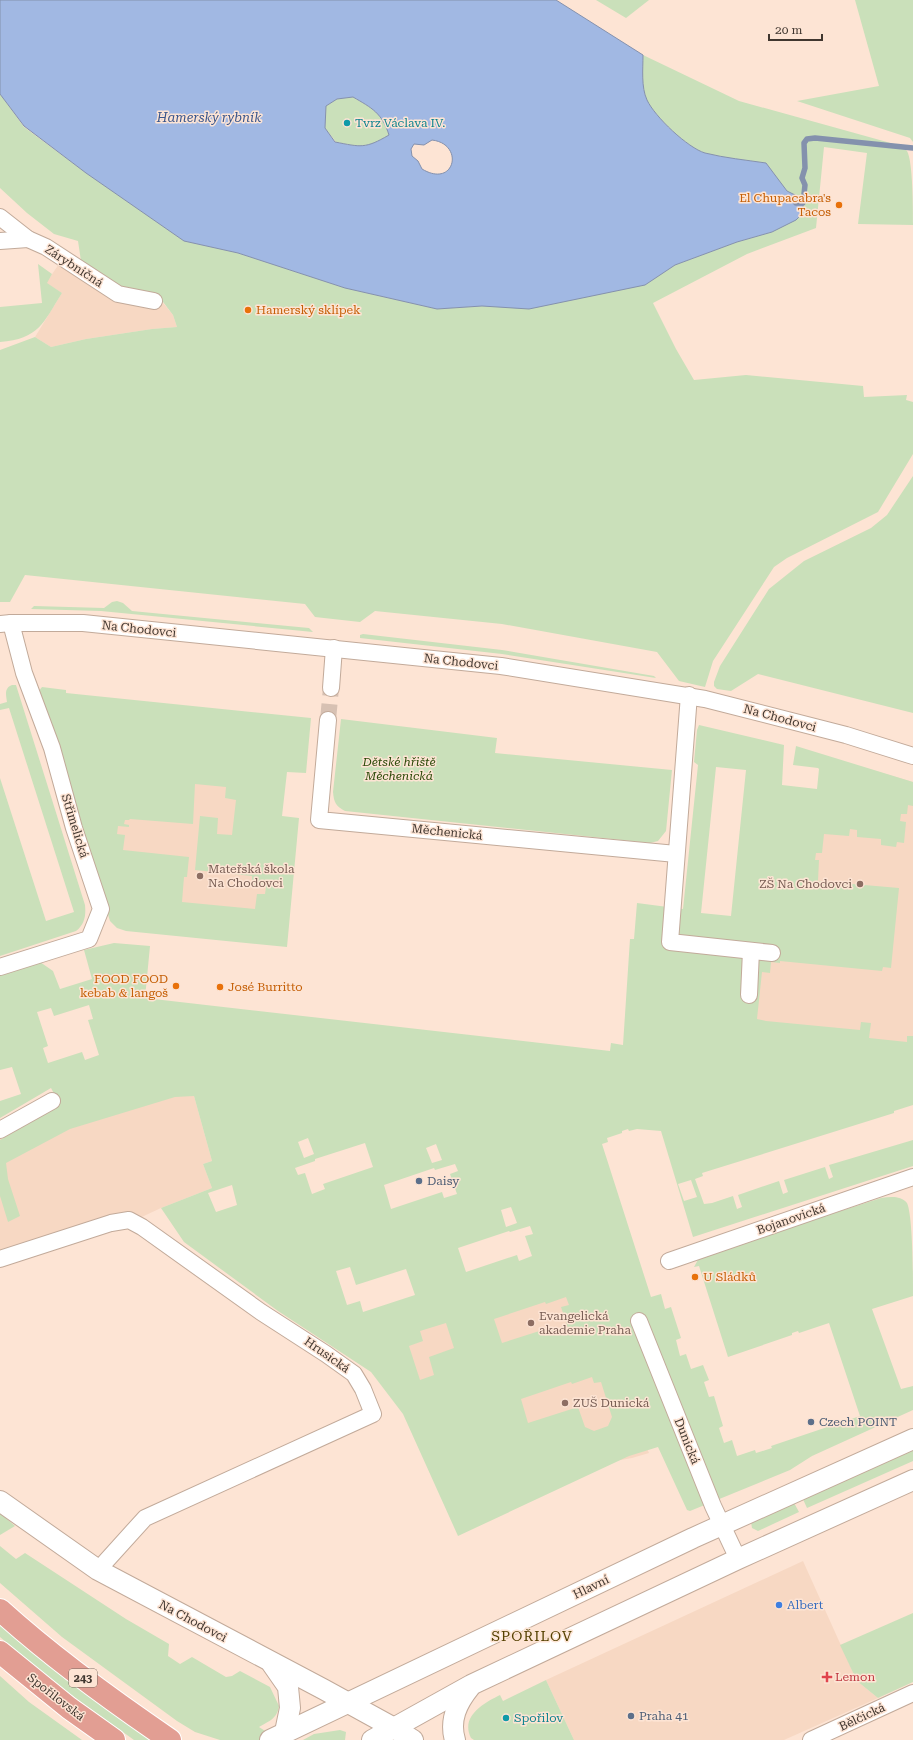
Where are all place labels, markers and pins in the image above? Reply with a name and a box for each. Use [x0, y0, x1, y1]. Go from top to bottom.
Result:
place label: Tvrz Václava IV. [355, 116, 445, 130]
marker: Tvrz Václava IV. [342, 118, 352, 128]
place label: El Chupacabra's Tacos [739, 191, 831, 219]
marker: El Chupacabra's Tacos [834, 200, 844, 210]
place label: Hamerský sklípek [256, 303, 361, 317]
marker: Hamerský sklípek [243, 305, 253, 315]
place label: Mateřská škola Na Chodovci [208, 862, 295, 890]
marker: Mateřská škola Na Chodovci [195, 871, 205, 881]
place label: ZŠ Na Chodovci [759, 877, 852, 891]
marker: ZŠ Na Chodovci [855, 879, 865, 889]
place label: FOOD FOOD kebab & langoš [80, 972, 168, 1000]
place label: José Burritto [228, 980, 303, 994]
marker: FOOD FOOD kebab & langoš [171, 981, 181, 991]
marker: José Burritto [215, 982, 225, 992]
place label: Daisy [427, 1174, 460, 1188]
marker: Daisy [414, 1176, 424, 1186]
place label: U Sládků [703, 1270, 756, 1284]
marker: U Sládků [690, 1272, 700, 1282]
place label: Evangelická akademie Praha [539, 1309, 632, 1337]
marker: Evangelická akademie Praha [526, 1318, 536, 1328]
place label: ZUŠ Dunická [573, 1396, 650, 1410]
marker: ZUŠ Dunická [560, 1398, 570, 1408]
place label: Czech POINT [819, 1415, 897, 1429]
marker: Czech POINT [806, 1417, 816, 1427]
place label: Albert [787, 1598, 824, 1612]
marker: Albert [774, 1600, 784, 1610]
place label: Lemon [835, 1670, 875, 1684]
marker: Lemon [822, 1672, 832, 1682]
place label: Praha 41 [639, 1709, 689, 1723]
place label: Spořilov [514, 1711, 563, 1725]
marker: Praha 41 [626, 1711, 636, 1721]
marker: Spořilov [501, 1713, 511, 1723]

